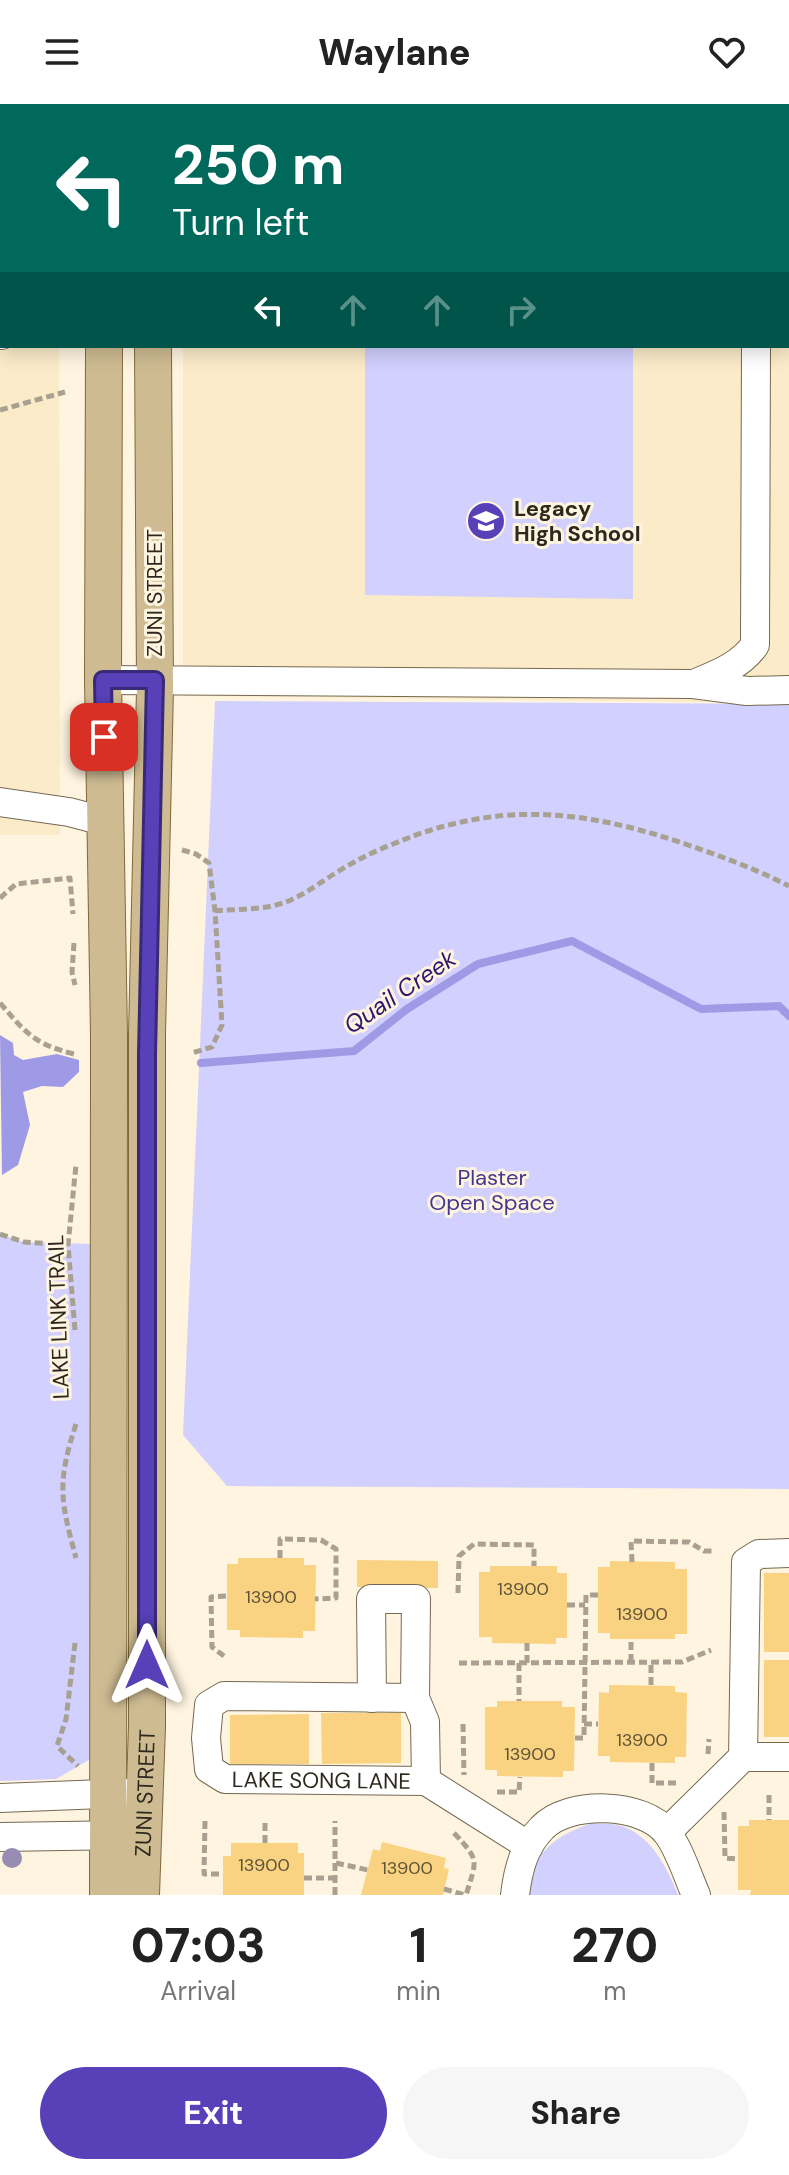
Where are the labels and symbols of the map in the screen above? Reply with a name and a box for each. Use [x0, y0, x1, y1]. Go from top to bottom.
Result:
place label: Legacy High School [514, 494, 641, 548]
school or university icon: Legacy High School [465, 500, 507, 542]
street label: ZUNI STREET [140, 529, 169, 657]
pin [70, 703, 138, 771]
water label: Quail Creek [338, 942, 463, 1041]
park label: Plaster Open Space [429, 1163, 555, 1217]
street label: LAKE LINK TRAIL [41, 1234, 76, 1400]
house number: 13900 [497, 1577, 549, 1601]
house number: 13900 [245, 1585, 297, 1609]
house number: 13900 [616, 1602, 668, 1626]
position arrow [105, 1623, 189, 1707]
house number: 13900 [616, 1728, 668, 1752]
street label: ZUNI STREET [128, 1729, 162, 1857]
house number: 13900 [504, 1742, 556, 1766]
street label: LAKE SONG LANE [232, 1765, 411, 1796]
house number: 13900 [238, 1853, 290, 1877]
house number: 13900 [381, 1856, 433, 1880]

